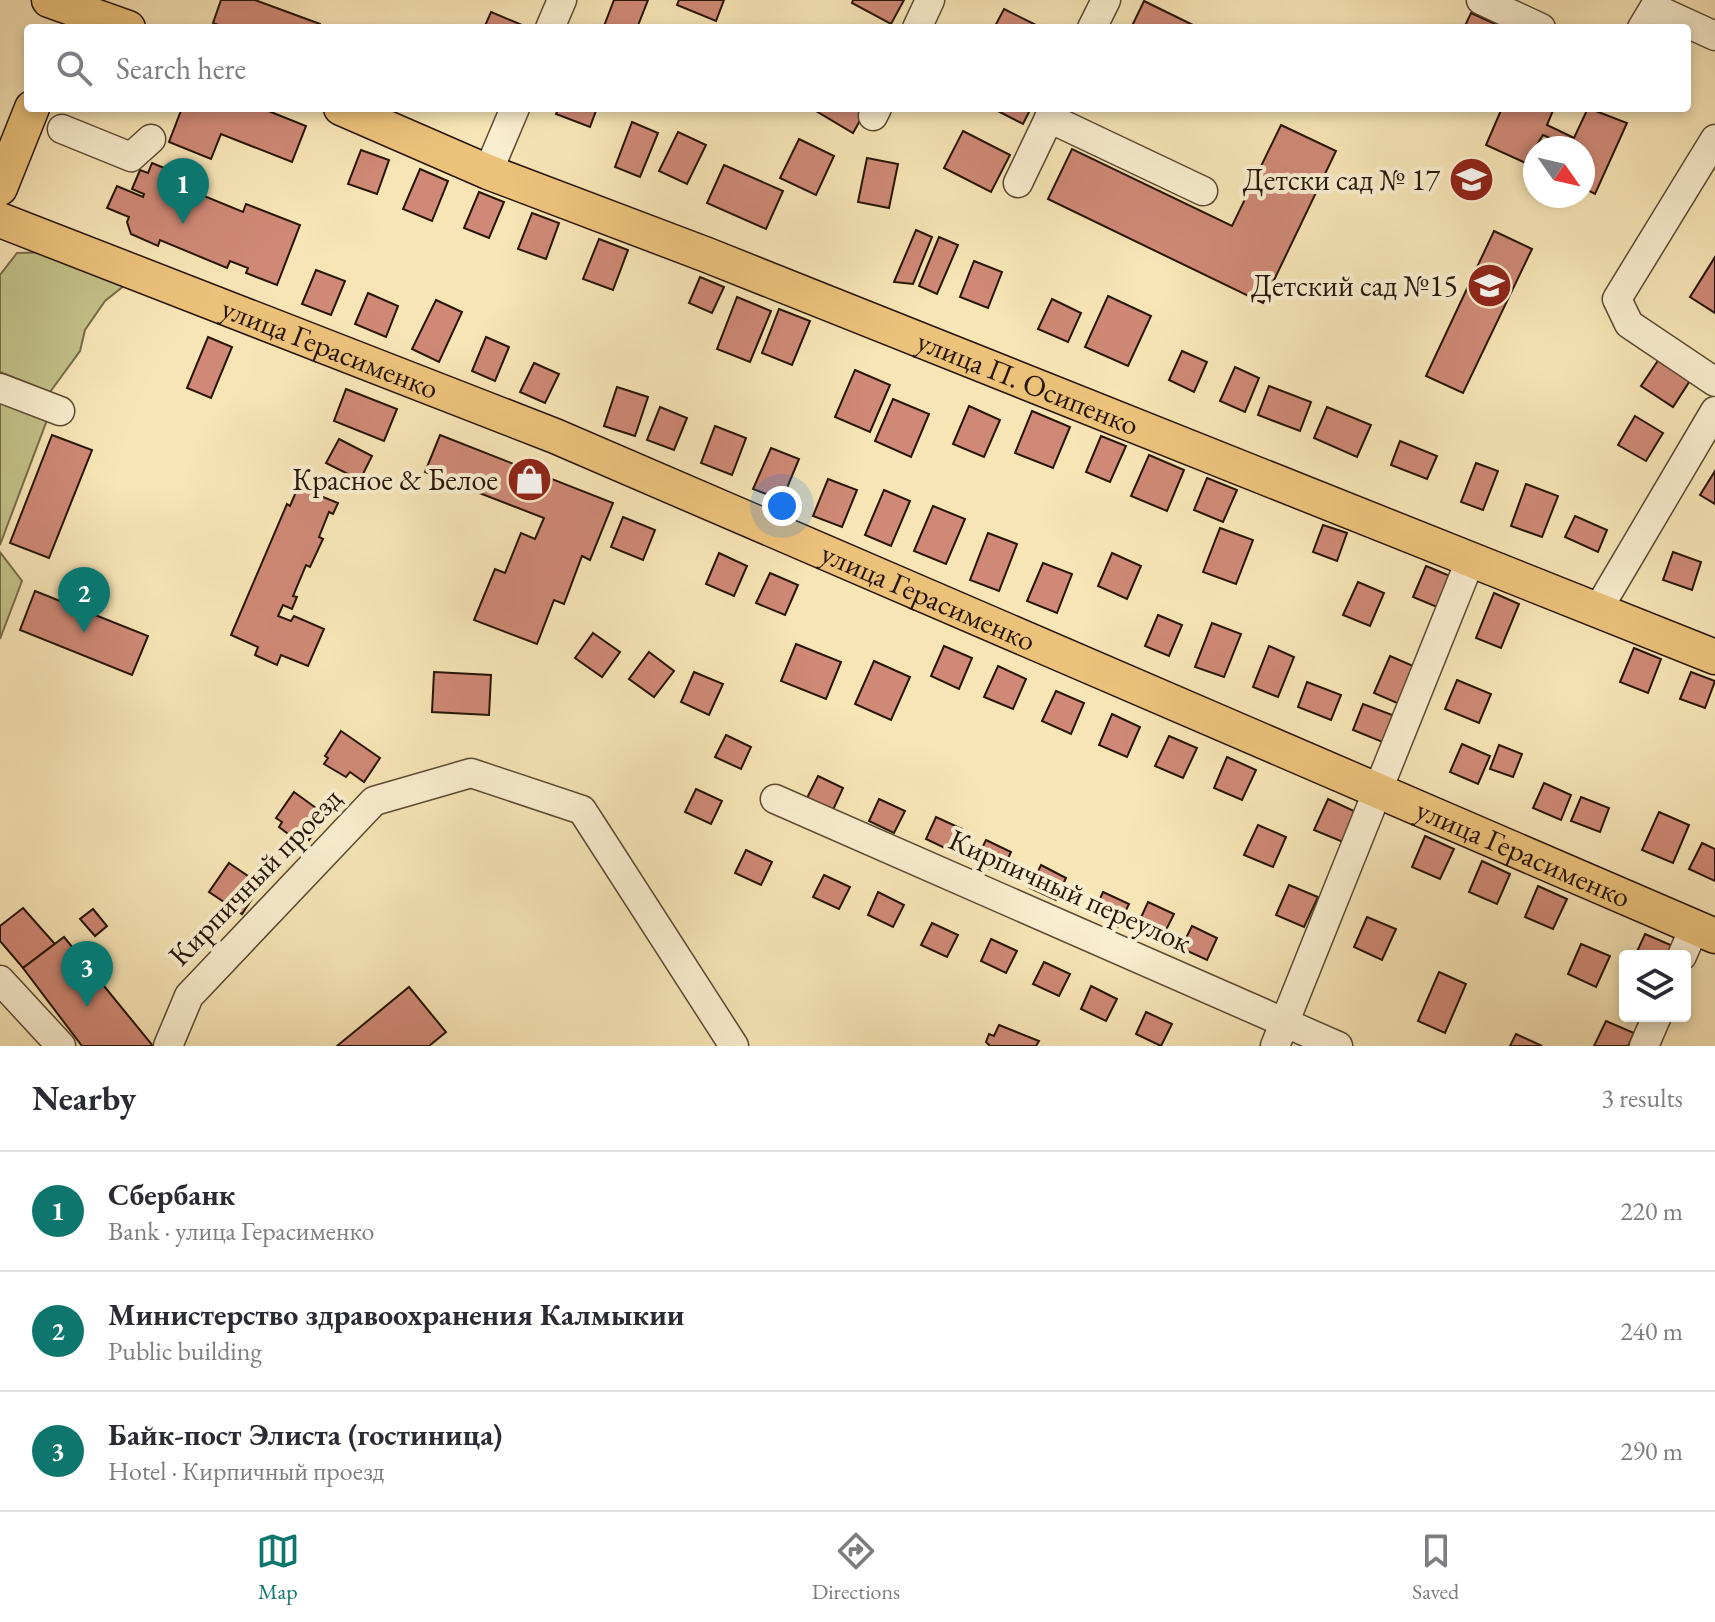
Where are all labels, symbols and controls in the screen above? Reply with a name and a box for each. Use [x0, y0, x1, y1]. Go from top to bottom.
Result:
search box [24, 24, 1691, 112]
icon: search [52, 46, 96, 90]
text: Search here [116, 49, 246, 88]
north arrow [1523, 136, 1595, 208]
school or university icon: Детски сад № 17 [1447, 156, 1495, 204]
pin: 1 [157, 158, 209, 224]
place label: Детски сад № 17 [1243, 160, 1441, 199]
school or university icon: Детский сад №15 [1465, 262, 1513, 310]
place label: Детский сад №15 [1251, 266, 1458, 305]
street label: улица Герасименко [216, 288, 444, 408]
street label: улица П. Осипенко [912, 321, 1145, 444]
shop icon: Красное & Белое [505, 456, 553, 504]
place label: Красное & Белое [292, 460, 498, 499]
your location [762, 486, 802, 526]
street label: улица Герасименко [815, 533, 1042, 660]
pin: 2 [58, 567, 110, 633]
street label: Кирпичный проезд [160, 779, 350, 974]
street label: улица Герасименко [1410, 790, 1637, 916]
street label: Кирпичный переулок [943, 820, 1198, 962]
pin: 3 [61, 941, 113, 1007]
map controls [1619, 950, 1691, 1022]
button: layers [1619, 950, 1691, 1022]
text: Nearby [32, 1076, 136, 1120]
text: 3 results [1602, 1081, 1683, 1115]
text: Сбербанк [108, 1175, 235, 1214]
text: 1 [51, 1194, 65, 1228]
text: 220 m [1620, 1194, 1683, 1228]
text: Bank · улица Герасименко [108, 1214, 374, 1248]
text: Министерство здравоохранения Калмыкии [108, 1295, 684, 1334]
text: 2 [51, 1314, 65, 1348]
text: 240 m [1620, 1314, 1683, 1348]
text: Public building [108, 1334, 262, 1368]
text: Байк-пост Элиста (гостиница) [108, 1415, 502, 1454]
text: 3 [51, 1434, 65, 1468]
text: 290 m [1620, 1434, 1683, 1468]
text: Hotel · Кирпичный проезд [108, 1454, 384, 1488]
tab: Map [256, 1529, 300, 1606]
tab: Directions [812, 1529, 900, 1606]
tab: Saved [1412, 1529, 1459, 1606]

